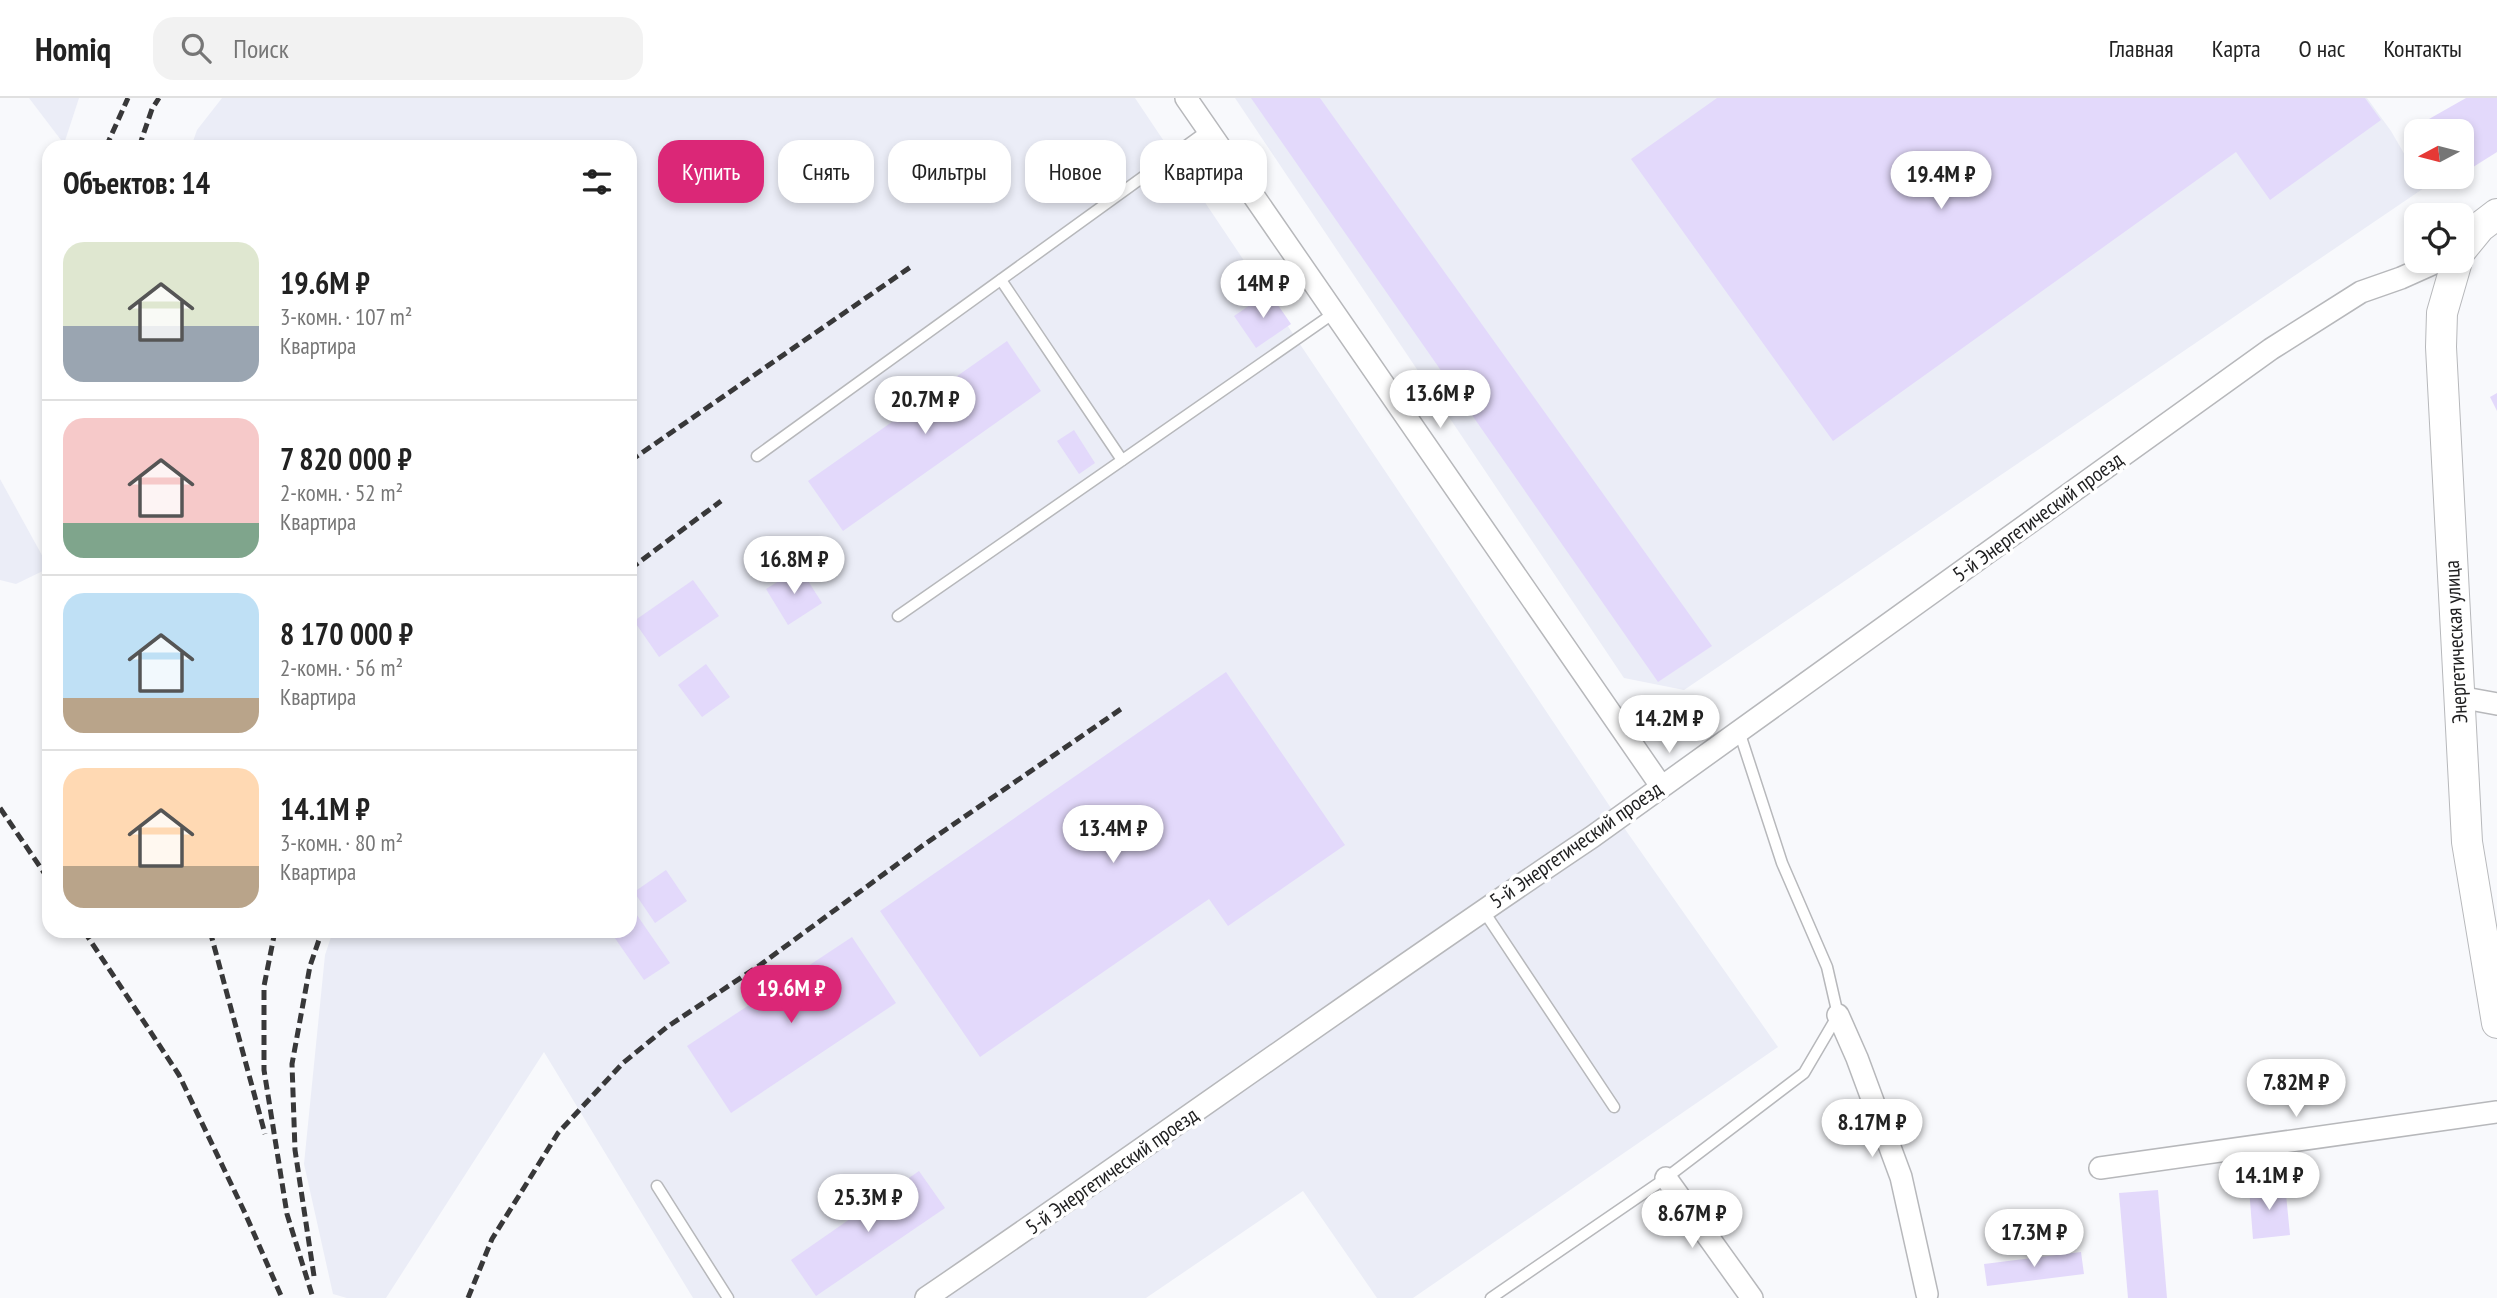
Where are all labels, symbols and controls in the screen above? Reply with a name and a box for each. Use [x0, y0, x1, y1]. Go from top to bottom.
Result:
search box [153, 17, 643, 80]
text: Homiq [35, 27, 111, 70]
icon: search [177, 29, 215, 67]
text: Поиск [233, 32, 289, 65]
text: Главная [2109, 33, 2174, 64]
text: Карта [2212, 33, 2261, 64]
text: О нас [2299, 33, 2345, 64]
text: Контакты [2383, 33, 2462, 64]
north arrow [2404, 119, 2474, 189]
map controls [2404, 119, 2474, 273]
chip: Купить [658, 140, 764, 203]
chip: Снять [778, 140, 874, 203]
chip: Фильтры [888, 140, 1011, 203]
chip: Новое [1025, 140, 1126, 203]
chip: Квартира [1140, 140, 1267, 203]
pin: 19.4M ₽ [1876, 152, 2006, 211]
text: 19.4M ₽ [1907, 159, 1975, 188]
text: Объектов: 14 [63, 163, 210, 202]
icon: filters [578, 163, 616, 201]
button: locate [2404, 203, 2474, 273]
pin: 14M ₽ [1214, 260, 1312, 320]
text: 19.6M ₽ [280, 263, 370, 302]
text: 14M ₽ [1237, 268, 1289, 297]
icon: home [119, 270, 203, 354]
text: 3-комн. · 107 m² [280, 302, 412, 331]
text: Квартира [280, 331, 356, 360]
pin: 13.6M ₽ [1375, 370, 1505, 430]
pin: 20.7M ₽ [860, 376, 990, 436]
text: 13.6M ₽ [1406, 378, 1474, 407]
text: 20.7M ₽ [891, 384, 959, 413]
text: 7 820 000 ₽ [280, 439, 412, 478]
icon: home [119, 446, 203, 530]
street label: 5-й Энергетический проезд [1947, 446, 2128, 588]
text: 2-комн. · 52 m² [280, 478, 403, 507]
text: Квартира [280, 507, 356, 536]
pin: 16.8M ₽ [729, 536, 859, 596]
text: 16.8M ₽ [760, 544, 828, 573]
street label: Энергетическая улица [2438, 560, 2473, 724]
text: 8 170 000 ₽ [280, 614, 413, 653]
icon: home [119, 621, 203, 705]
text: 2-комн. · 56 m² [280, 653, 403, 682]
text: Квартира [280, 682, 356, 711]
pin: 14.2M ₽ [1604, 696, 1734, 755]
text: 14.2M ₽ [1635, 703, 1703, 732]
street label: 5-й Энергетический проезд [1484, 775, 1667, 914]
text: 14.1M ₽ [280, 789, 370, 828]
icon: home [119, 796, 203, 880]
pin: 13.4M ₽ [1048, 806, 1178, 865]
text: 13.4M ₽ [1079, 813, 1147, 842]
text: 3-комн. · 80 m² [280, 828, 403, 857]
text: Квартира [280, 857, 356, 886]
pin: 19.6M ₽ [726, 965, 856, 1025]
text: 19.6M ₽ [757, 973, 825, 1002]
pin: 7.82M ₽ [2231, 1060, 2361, 1119]
text: 7.82M ₽ [2263, 1067, 2329, 1096]
pin: 8.17M ₽ [1807, 1100, 1937, 1159]
street label: 5-й Энергетический проезд [1020, 1101, 1203, 1240]
text: 8.17M ₽ [1838, 1107, 1906, 1136]
pin: 14.1M ₽ [2204, 1152, 2334, 1212]
text: 14.1M ₽ [2235, 1160, 2303, 1189]
pin: 25.3M ₽ [803, 1174, 933, 1234]
text: 25.3M ₽ [834, 1182, 902, 1211]
pin: 8.67M ₽ [1627, 1190, 1757, 1250]
text: 8.67M ₽ [1658, 1198, 1726, 1227]
pin: 17.3M ₽ [1969, 1210, 2099, 1269]
text: 17.3M ₽ [2001, 1217, 2067, 1246]

